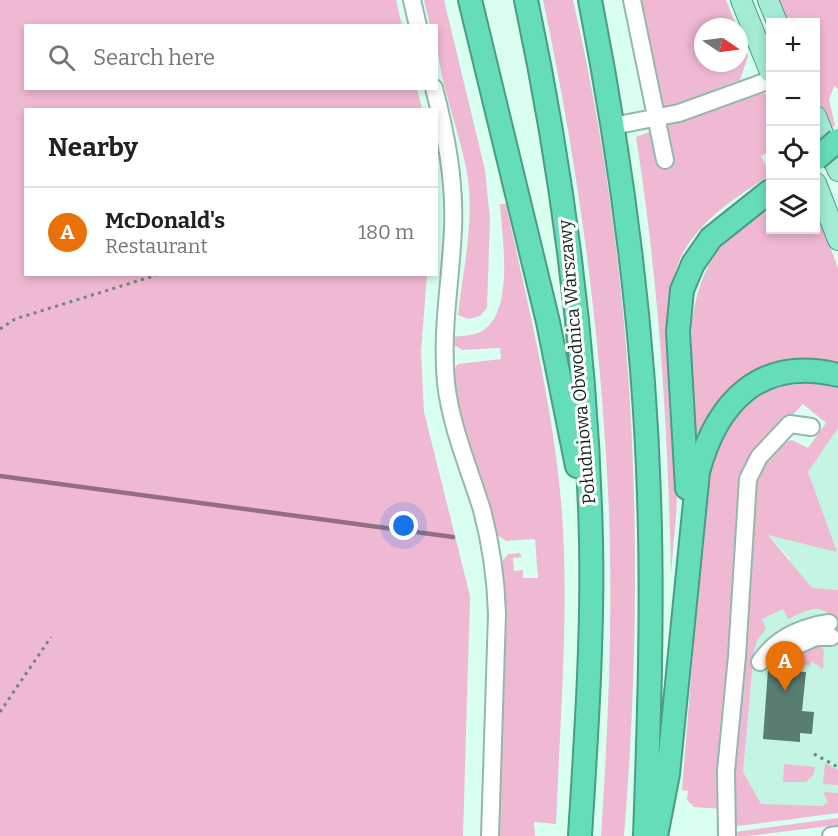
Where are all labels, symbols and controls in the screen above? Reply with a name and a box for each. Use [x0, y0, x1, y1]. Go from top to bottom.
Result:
north arrow [694, 18, 748, 72]
map controls [766, 18, 820, 234]
button: + [766, 18, 820, 72]
search box [24, 24, 438, 90]
icon: search [45, 41, 78, 74]
text: Search here [93, 44, 215, 71]
button: − [766, 72, 820, 126]
button: locate [766, 126, 820, 180]
text: Nearby [48, 132, 138, 163]
button: layers [766, 180, 820, 234]
text: McDonald's [105, 207, 225, 234]
street label: Południowa Obwodnica Warszawy [554, 218, 600, 505]
text: A [60, 220, 75, 244]
text: 180 m [358, 220, 414, 244]
text: Restaurant [105, 234, 208, 258]
your location [389, 511, 418, 540]
pin: A [766, 642, 804, 691]

